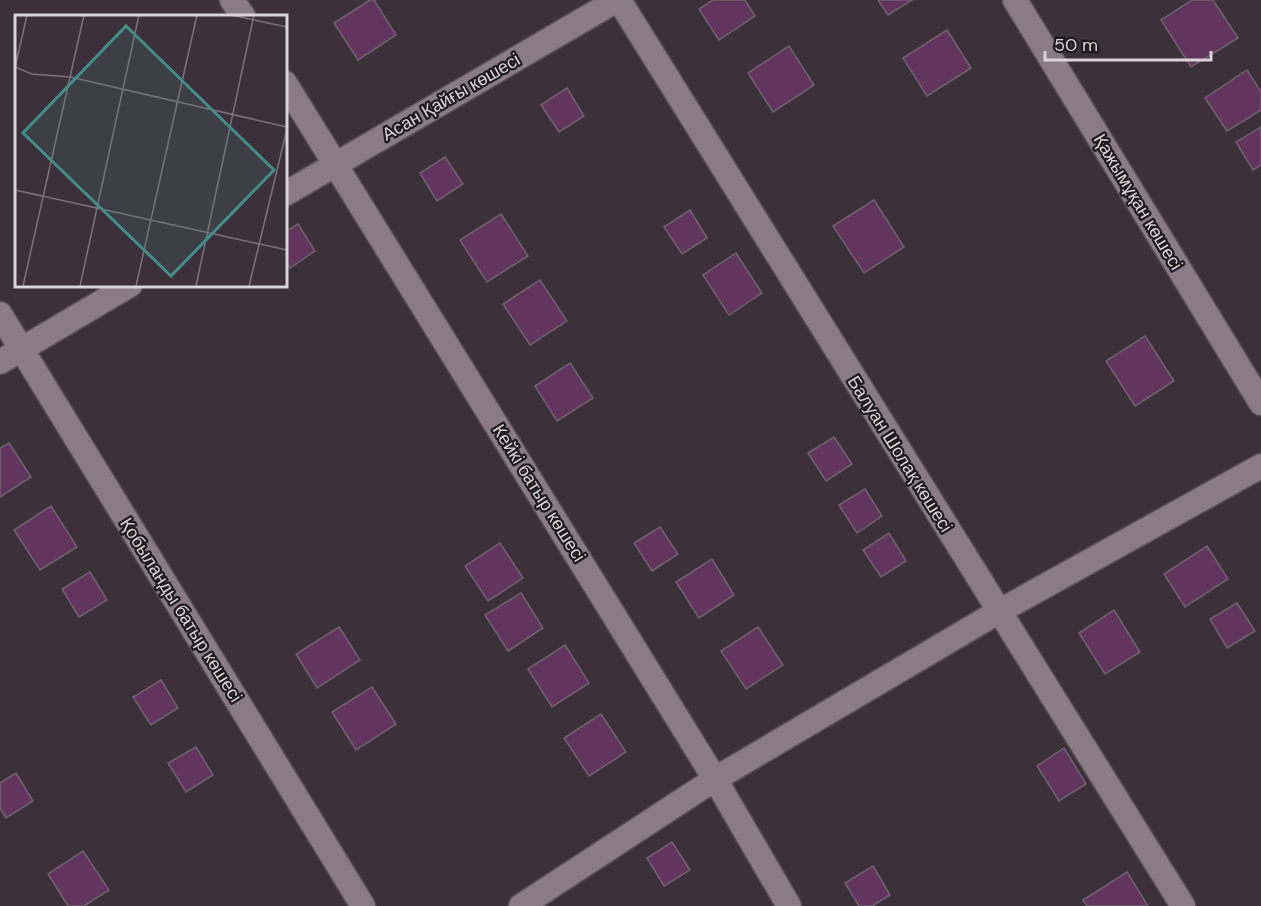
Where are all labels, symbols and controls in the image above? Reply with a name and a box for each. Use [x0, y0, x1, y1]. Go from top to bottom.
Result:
inset map [15, 15, 286, 286]
scale bar [1045, 24, 1212, 62]
text: 50 m [1054, 33, 1098, 57]
street label: Асан Қайғы көшесі [377, 48, 525, 146]
street label: Қажымұқан көшесі [1088, 129, 1188, 275]
street label: Балуан Шолақ көшесі [842, 371, 958, 537]
street label: Кейкі батыр көшесі [487, 420, 591, 566]
street label: Қобыланды батыр көшесі [114, 513, 248, 707]

